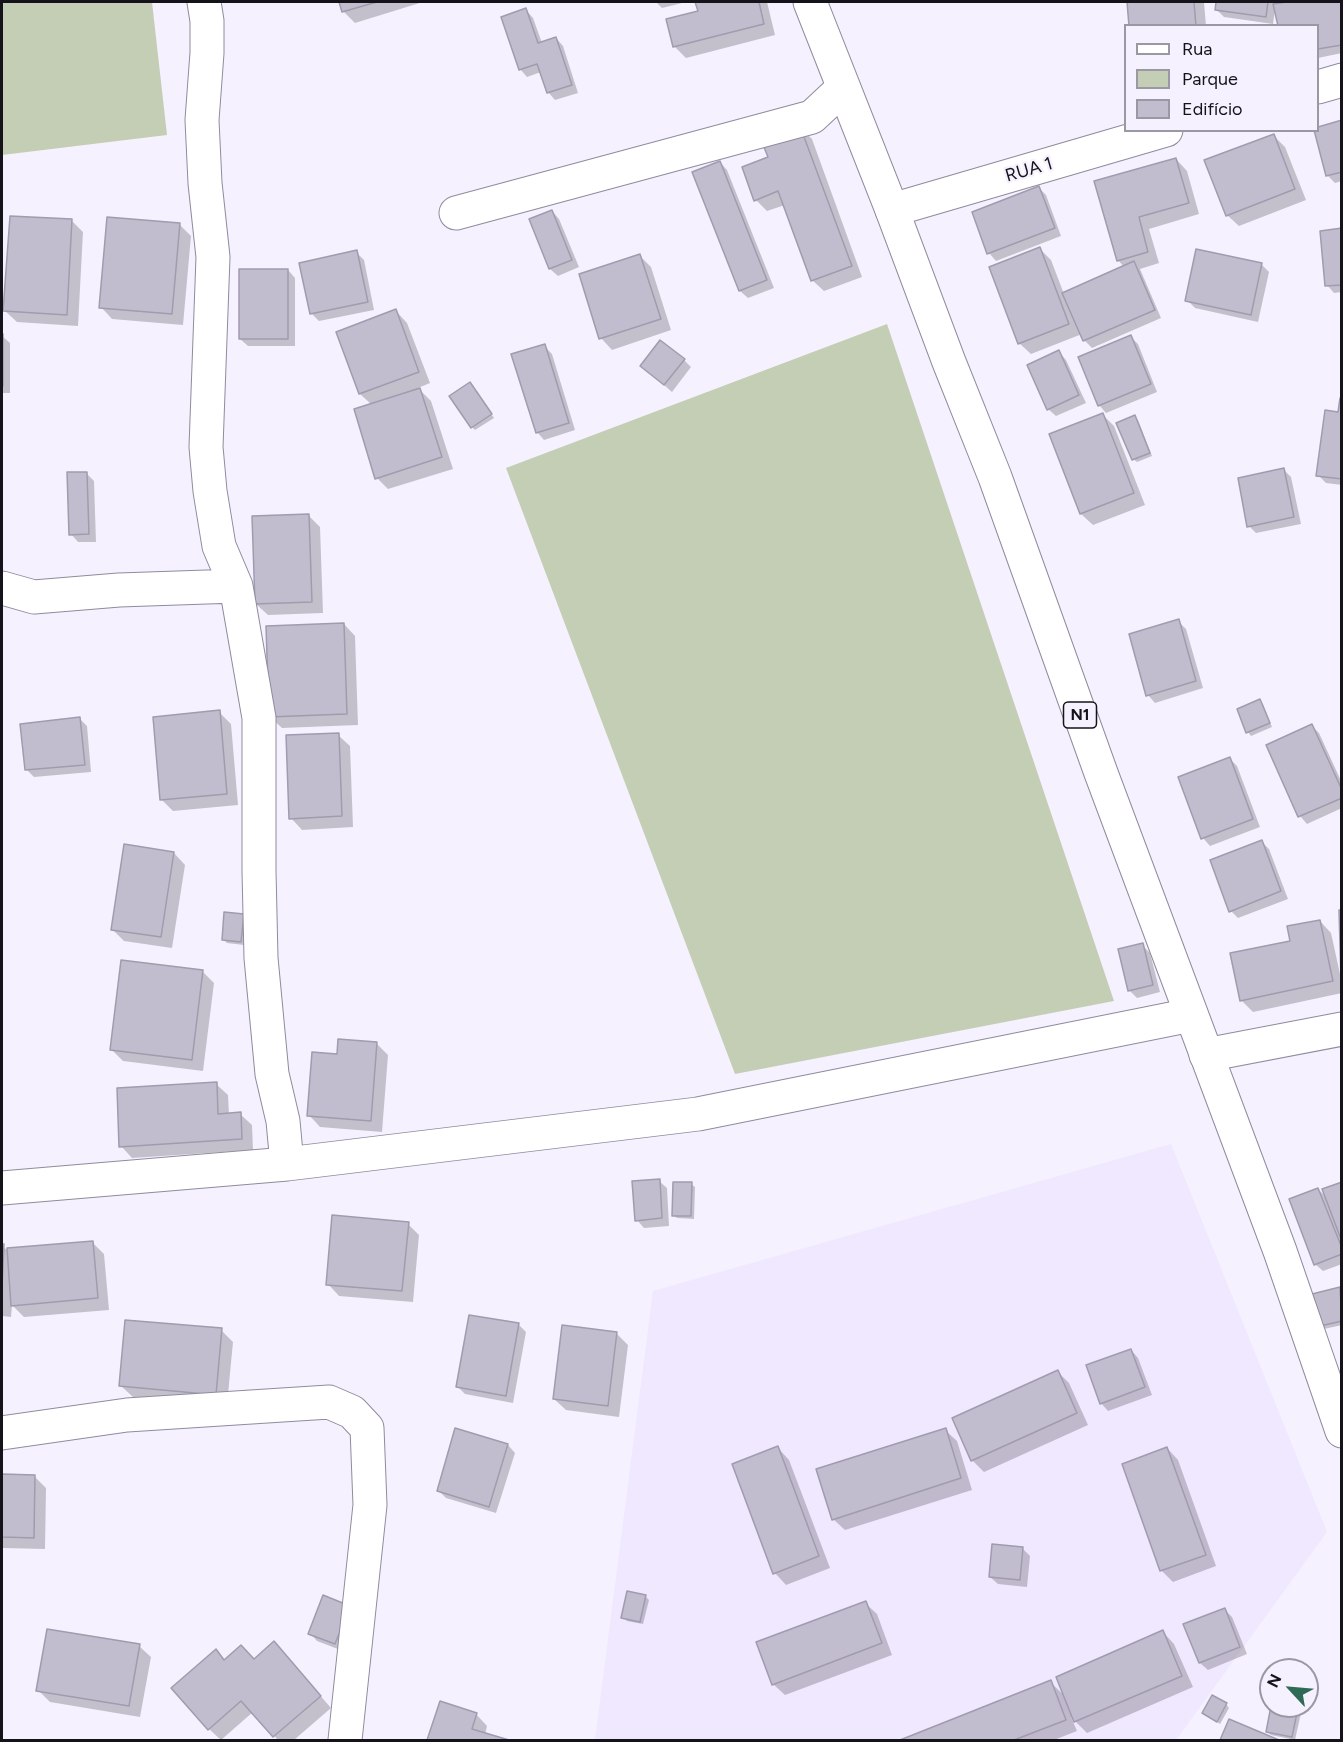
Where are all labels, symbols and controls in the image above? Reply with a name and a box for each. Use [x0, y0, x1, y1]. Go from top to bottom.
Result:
legend [1124, 24, 1319, 132]
text: Rua [1182, 38, 1213, 60]
text: Parque [1182, 68, 1238, 90]
text: Edifício [1182, 98, 1243, 120]
street label: RUA 1 [1003, 153, 1055, 187]
road number: N1 [1064, 702, 1096, 728]
north arrow [1259, 1658, 1319, 1718]
text: N [1263, 1671, 1285, 1690]

